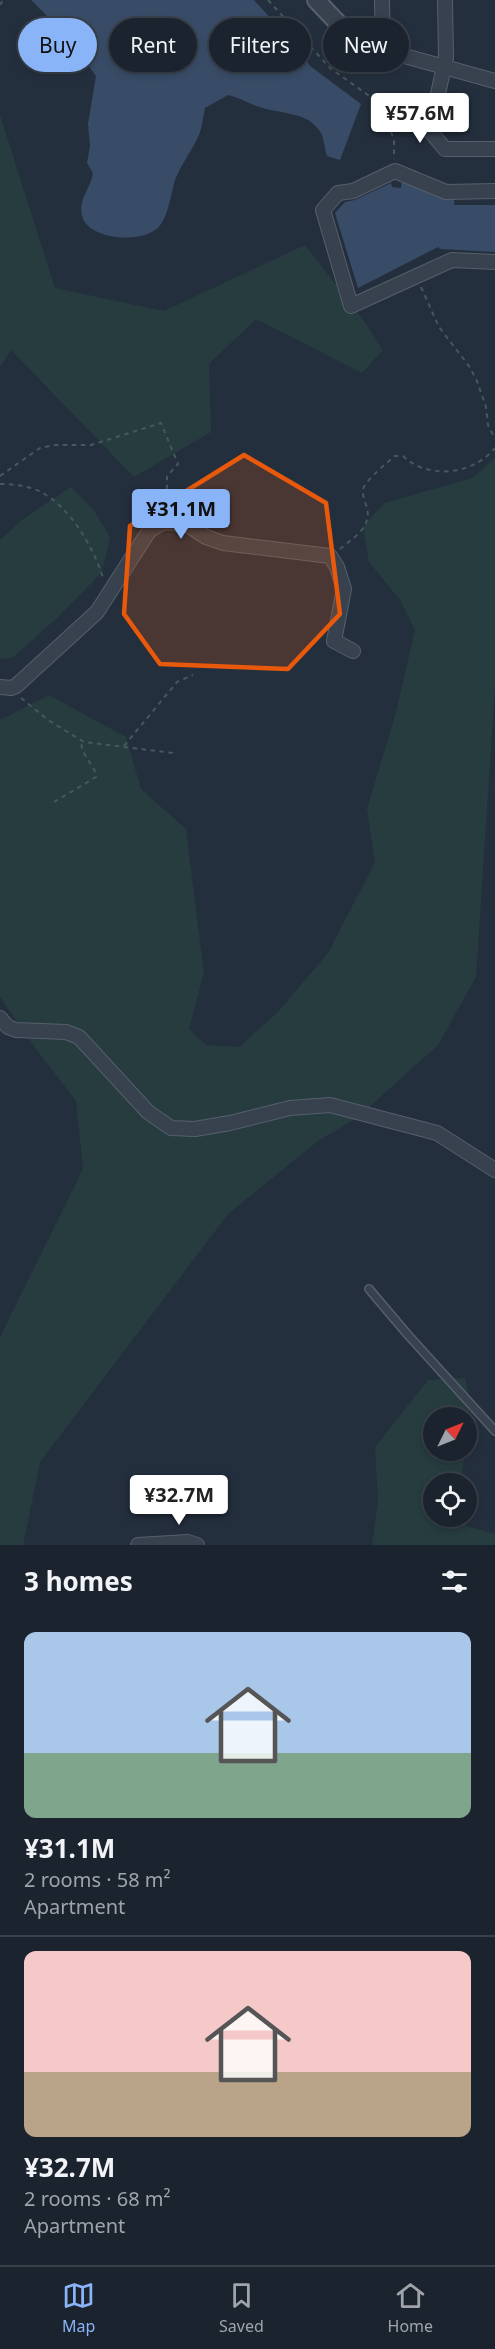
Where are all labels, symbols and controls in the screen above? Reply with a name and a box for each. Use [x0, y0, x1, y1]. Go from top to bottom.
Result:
chip: Buy [18, 18, 97, 72]
chip: Rent [109, 18, 197, 72]
chip: Filters [209, 18, 311, 72]
chip: New [323, 18, 409, 72]
pin: ¥57.6M [371, 93, 469, 144]
text: ¥57.6M [385, 99, 455, 126]
pin: ¥31.1M [132, 489, 230, 540]
text: ¥31.1M [146, 495, 216, 522]
north arrow [423, 1407, 477, 1461]
map controls [423, 1407, 477, 1527]
button: locate [423, 1473, 477, 1527]
pin: ¥32.7M [130, 1475, 228, 1526]
text: ¥32.7M [144, 1481, 214, 1508]
text: 3 homes [24, 1563, 133, 1599]
icon: filters [438, 1565, 471, 1598]
icon: home [194, 1671, 302, 1779]
text: ¥31.1M [24, 1830, 115, 1866]
text: 2 rooms · 58 m² [24, 1866, 171, 1893]
text: Apartment [24, 1893, 125, 1920]
icon: home [194, 1990, 302, 2098]
text: ¥32.7M [24, 2149, 115, 2185]
text: 2 rooms · 68 m² [24, 2185, 171, 2212]
text: Apartment [24, 2212, 125, 2239]
tab: Map [62, 2279, 95, 2337]
tab: Saved [219, 2279, 264, 2337]
tab: Home [388, 2279, 433, 2337]

